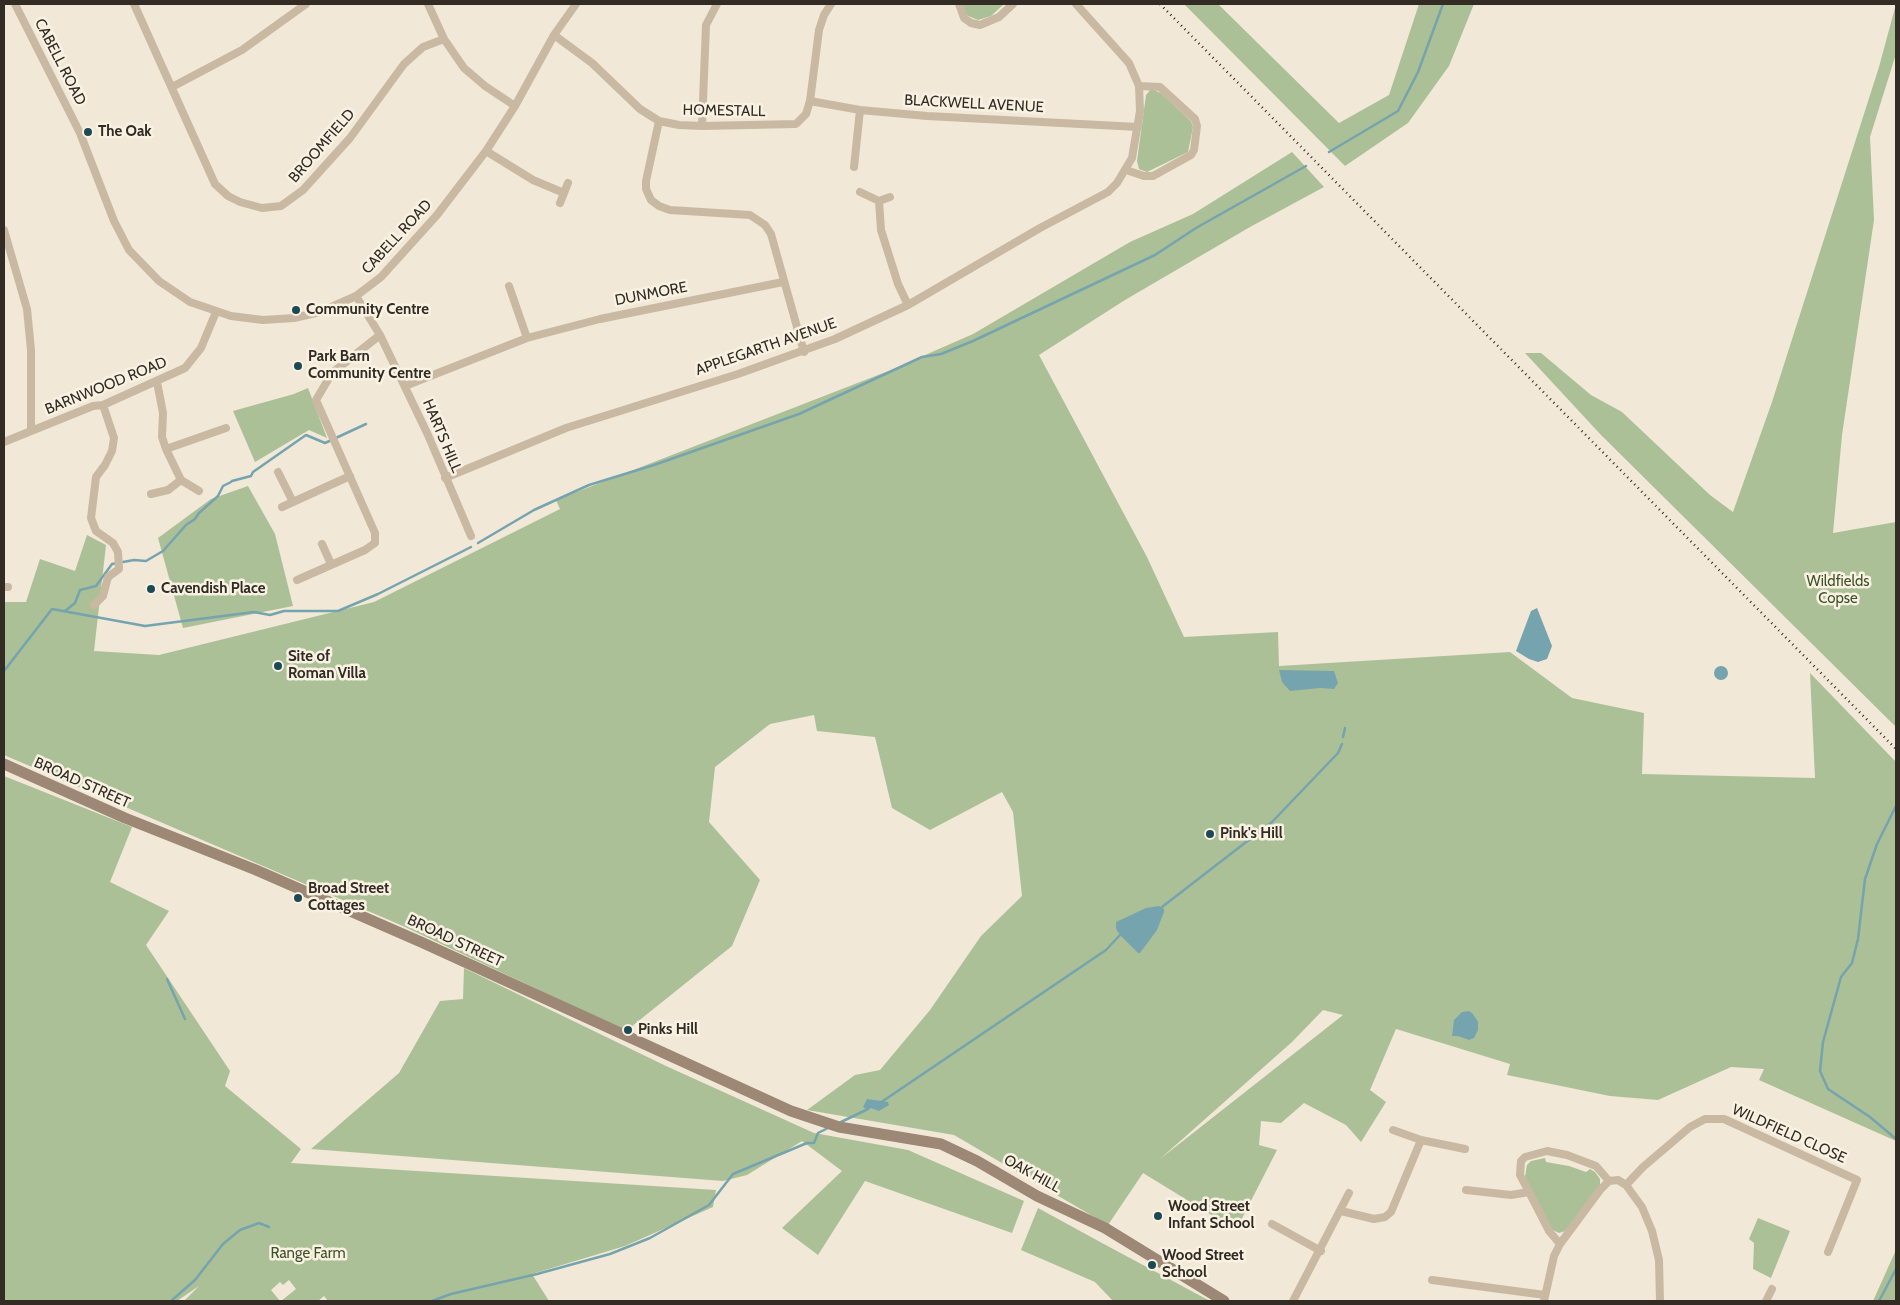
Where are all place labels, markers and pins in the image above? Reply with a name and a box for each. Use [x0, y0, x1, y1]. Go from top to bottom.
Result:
place label: The Oak [98, 123, 152, 141]
marker: The Oak [82, 126, 94, 138]
place label: Community Centre [306, 301, 429, 319]
marker: Community Centre [290, 304, 302, 316]
place label: Park Barn Community Centre [308, 348, 431, 383]
marker: Park Barn Community Centre [292, 360, 304, 372]
place label: Cavendish Place [161, 580, 266, 598]
marker: Cavendish Place [145, 583, 157, 595]
place label: Site of Roman Villa [288, 648, 366, 683]
marker: Site of Roman Villa [272, 660, 284, 672]
place label: Pink's Hill [1220, 825, 1283, 843]
marker: Pink's Hill [1204, 828, 1216, 840]
place label: Broad Street Cottages [308, 880, 389, 915]
marker: Broad Street Cottages [292, 892, 304, 904]
place label: Pinks Hill [638, 1021, 698, 1039]
marker: Pinks Hill [622, 1024, 634, 1036]
place label: Wood Street Infant School [1168, 1198, 1254, 1233]
marker: Wood Street Infant School [1152, 1210, 1164, 1222]
place label: Wood Street School [1162, 1247, 1244, 1282]
marker: Wood Street School [1146, 1259, 1158, 1271]

